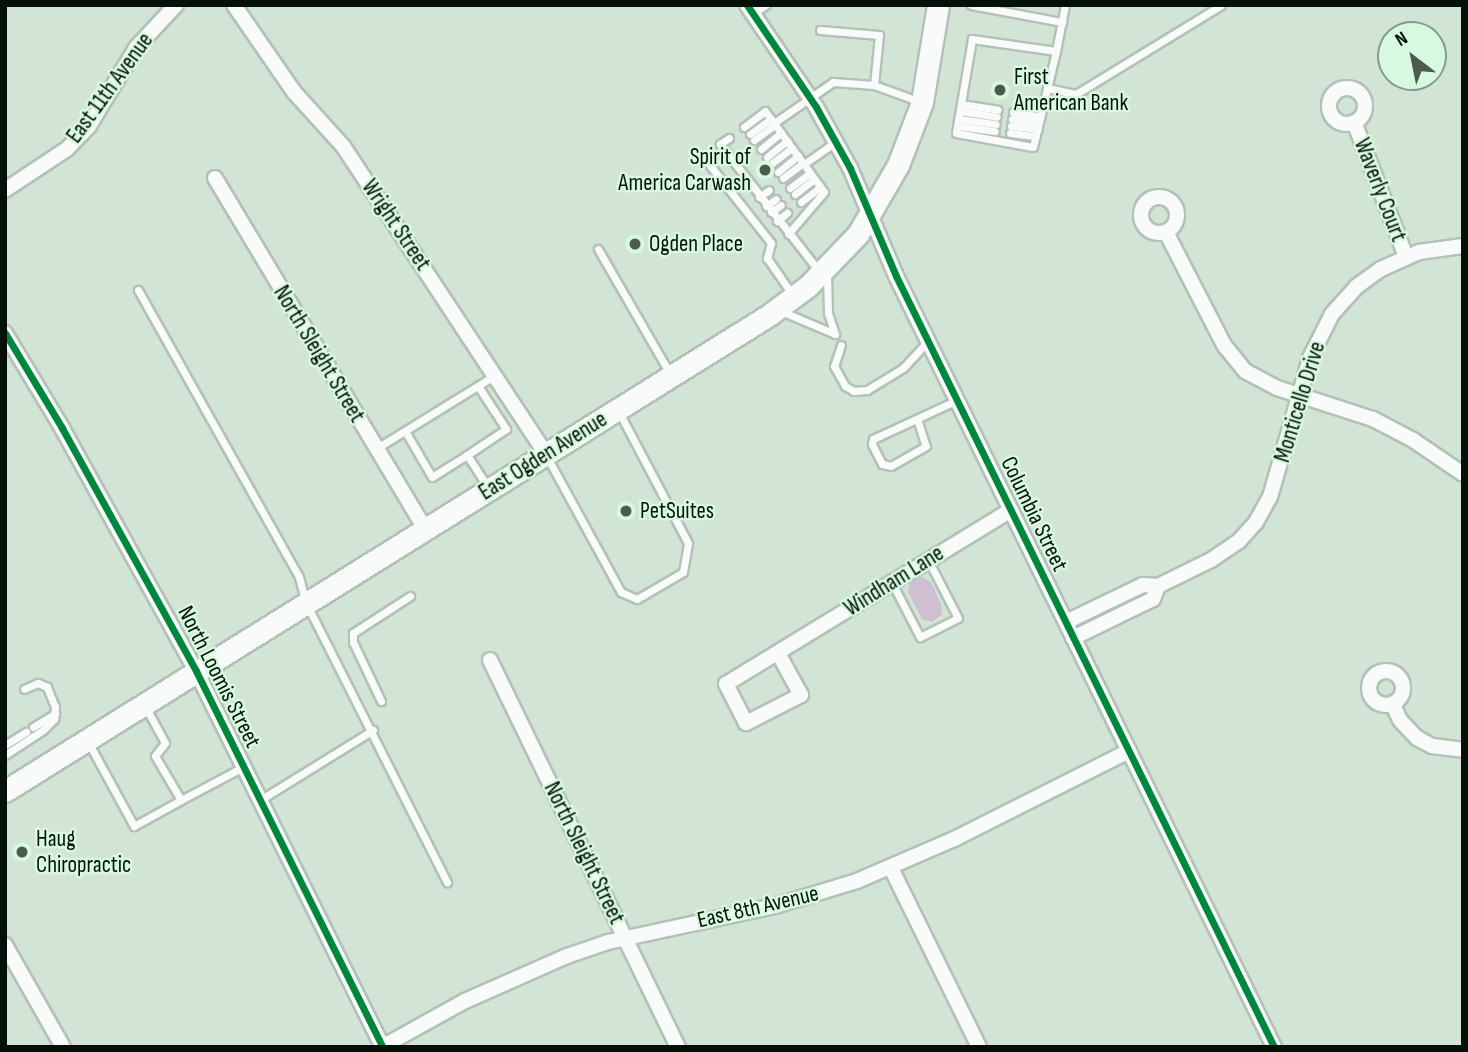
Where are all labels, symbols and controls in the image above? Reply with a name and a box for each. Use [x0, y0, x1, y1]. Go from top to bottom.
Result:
north arrow [1377, 21, 1447, 91]
street label: East 11th Avenue [61, 27, 159, 149]
text: N [1391, 27, 1412, 52]
place label: First American Bank [1014, 63, 1128, 117]
marker: First American Bank [992, 82, 1008, 98]
street label: Waverly Court [1348, 134, 1412, 246]
place label: Spirit of America Carwash [618, 143, 751, 197]
marker: Spirit of America Carwash [757, 162, 773, 178]
street label: Wright Street [355, 174, 437, 276]
place label: Ogden Place [649, 230, 743, 258]
marker: Ogden Place [627, 236, 643, 252]
street label: North Sleight Street [267, 281, 371, 427]
street label: Monticello Drive [1269, 338, 1331, 466]
street label: East Ogden Avenue [474, 406, 612, 506]
street label: Columbia Street [994, 452, 1074, 576]
place label: PetSuites [640, 497, 714, 525]
marker: PetSuites [618, 503, 634, 519]
street label: Windham Lane [839, 540, 949, 622]
street label: North Loomis Street [171, 601, 267, 753]
street label: North Sleight Street [538, 777, 630, 929]
place label: Haug Chiropractic [36, 825, 131, 879]
marker: Haug Chiropractic [14, 844, 30, 860]
street label: East 8th Avenue [695, 880, 821, 934]

